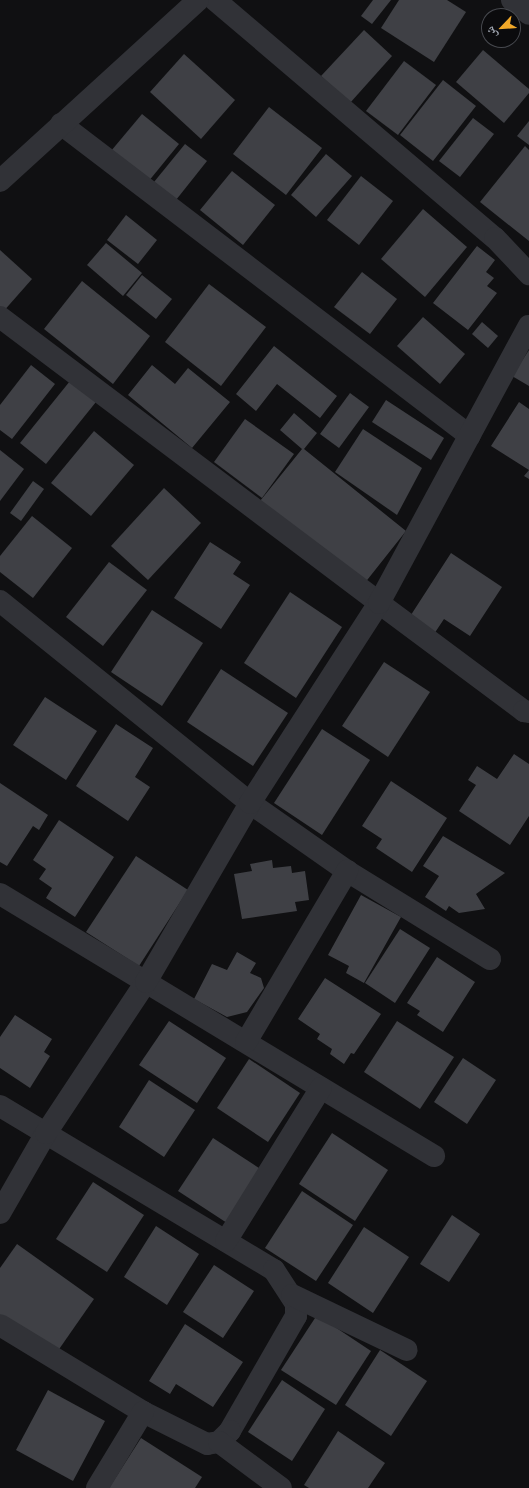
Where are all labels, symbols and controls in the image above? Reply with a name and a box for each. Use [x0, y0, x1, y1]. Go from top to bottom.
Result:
north arrow [481, 8, 521, 48]
text: ش [482, 24, 500, 41]

